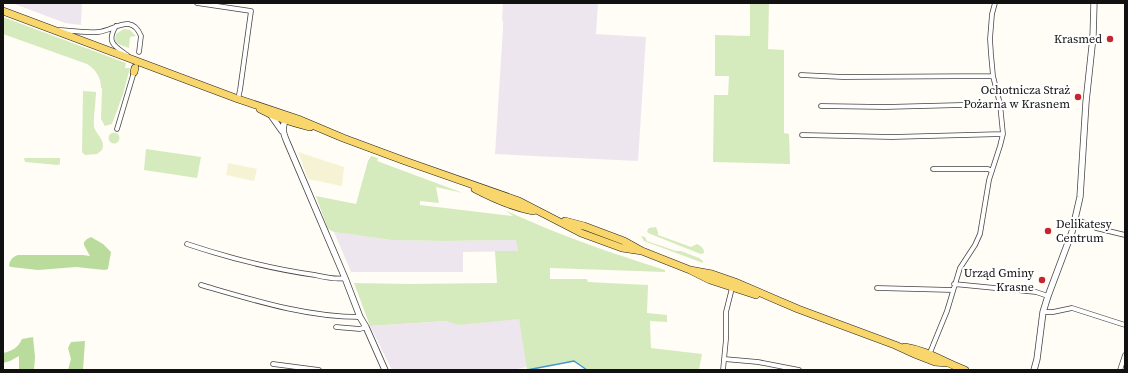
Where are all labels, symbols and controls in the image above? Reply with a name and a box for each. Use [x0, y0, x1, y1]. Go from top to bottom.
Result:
place label: Krasmed [1054, 31, 1102, 47]
marker: Krasmed [1105, 34, 1115, 44]
place label: Ochotnicza Straż Pożarna w Krasnem [963, 82, 1071, 112]
marker: Ochotnicza Straż Pożarna w Krasnem [1073, 92, 1083, 102]
place label: Delikatesy Centrum [1056, 216, 1113, 246]
marker: Delikatesy Centrum [1043, 226, 1053, 236]
place label: Urząd Gminy Krasne [964, 265, 1035, 295]
marker: Urząd Gminy Krasne [1037, 275, 1047, 285]

